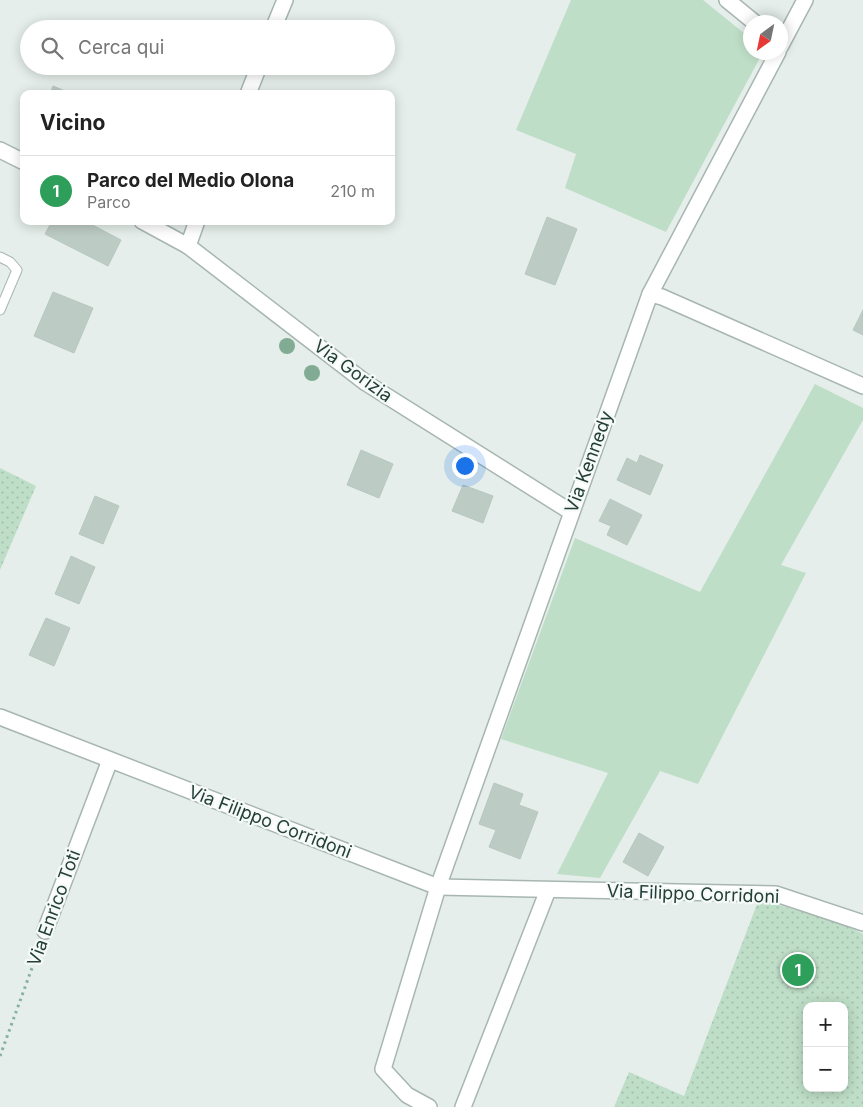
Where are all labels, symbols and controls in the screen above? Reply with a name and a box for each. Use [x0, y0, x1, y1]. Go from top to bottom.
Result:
north arrow [743, 15, 788, 60]
search box [20, 20, 395, 75]
icon: search [38, 34, 66, 62]
text: Cerca qui [78, 36, 164, 59]
text: Vicino [40, 110, 105, 135]
text: Parco del Medio Olona [87, 169, 294, 192]
text: 1 [53, 181, 59, 201]
text: 210 m [330, 181, 375, 201]
text: Parco [87, 192, 131, 212]
street label: Via Gorizia [310, 335, 397, 406]
street label: Via Kennedy [560, 408, 617, 516]
your location [452, 453, 478, 479]
street label: Via Filippo Corridoni [186, 781, 355, 862]
street label: Via Enrico Toti [23, 847, 84, 969]
street label: Via Filippo Corridoni [606, 880, 780, 907]
pin: 1 [782, 951, 814, 989]
map controls [803, 1002, 848, 1092]
button: + [803, 1002, 848, 1047]
button: − [803, 1047, 848, 1092]

